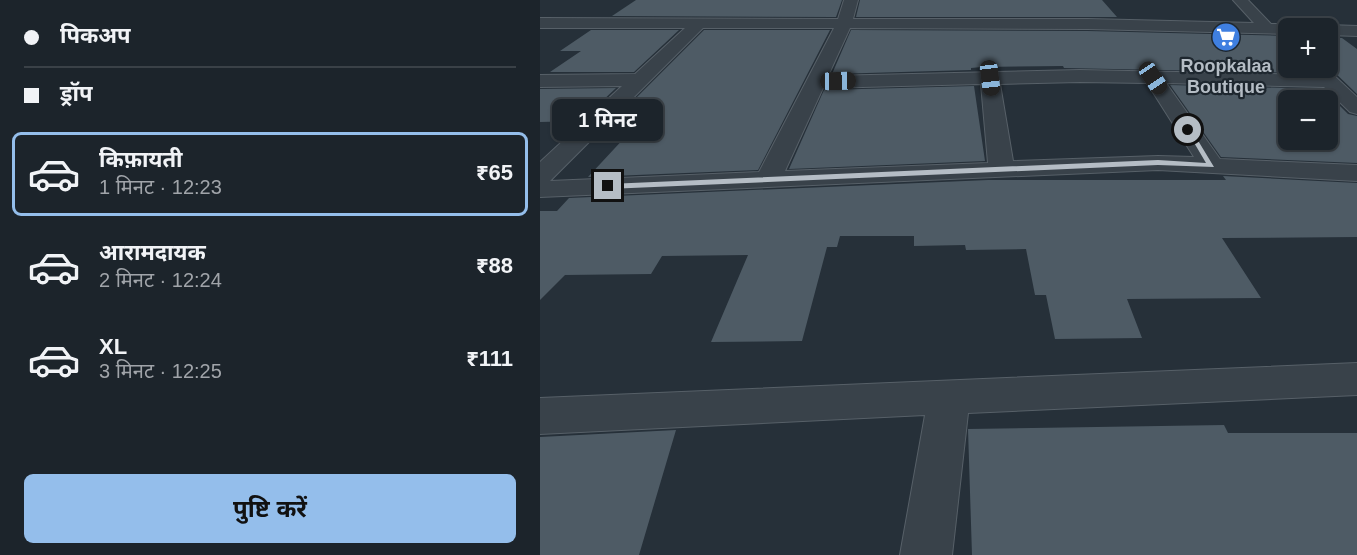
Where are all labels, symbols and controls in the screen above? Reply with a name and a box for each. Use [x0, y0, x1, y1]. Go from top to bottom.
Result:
map controls [1278, 18, 1338, 150]
button: + [1278, 18, 1338, 78]
supermarket icon: Roopkalaa Boutique [1210, 21, 1242, 53]
text: पिकअप [60, 23, 131, 48]
place label: Roopkalaa Boutique [1180, 56, 1273, 97]
car [1135, 58, 1171, 98]
car [979, 59, 1001, 97]
car [820, 72, 856, 90]
text: ड्रॉप [60, 81, 93, 106]
button: − [1278, 90, 1338, 150]
callout: 1 मिनट [553, 99, 664, 141]
text: 1 मिनट [578, 109, 637, 131]
route start [1174, 116, 1201, 143]
icon: car [27, 147, 81, 201]
text: किफ़ायती [99, 147, 183, 172]
text: ₹65 [476, 160, 513, 185]
route end [594, 172, 621, 199]
text: 1 मिनट · 12:23 [99, 176, 222, 198]
icon: car [27, 240, 81, 294]
text: आरामदायक [99, 240, 206, 265]
text: ₹88 [476, 253, 513, 278]
text: 2 मिनट · 12:24 [99, 269, 222, 291]
icon: car [27, 333, 81, 387]
text: XL [99, 334, 127, 359]
text: ₹111 [466, 346, 513, 371]
text: 3 मिनट · 12:25 [99, 360, 222, 382]
button: पुष्टि करें [24, 474, 516, 543]

